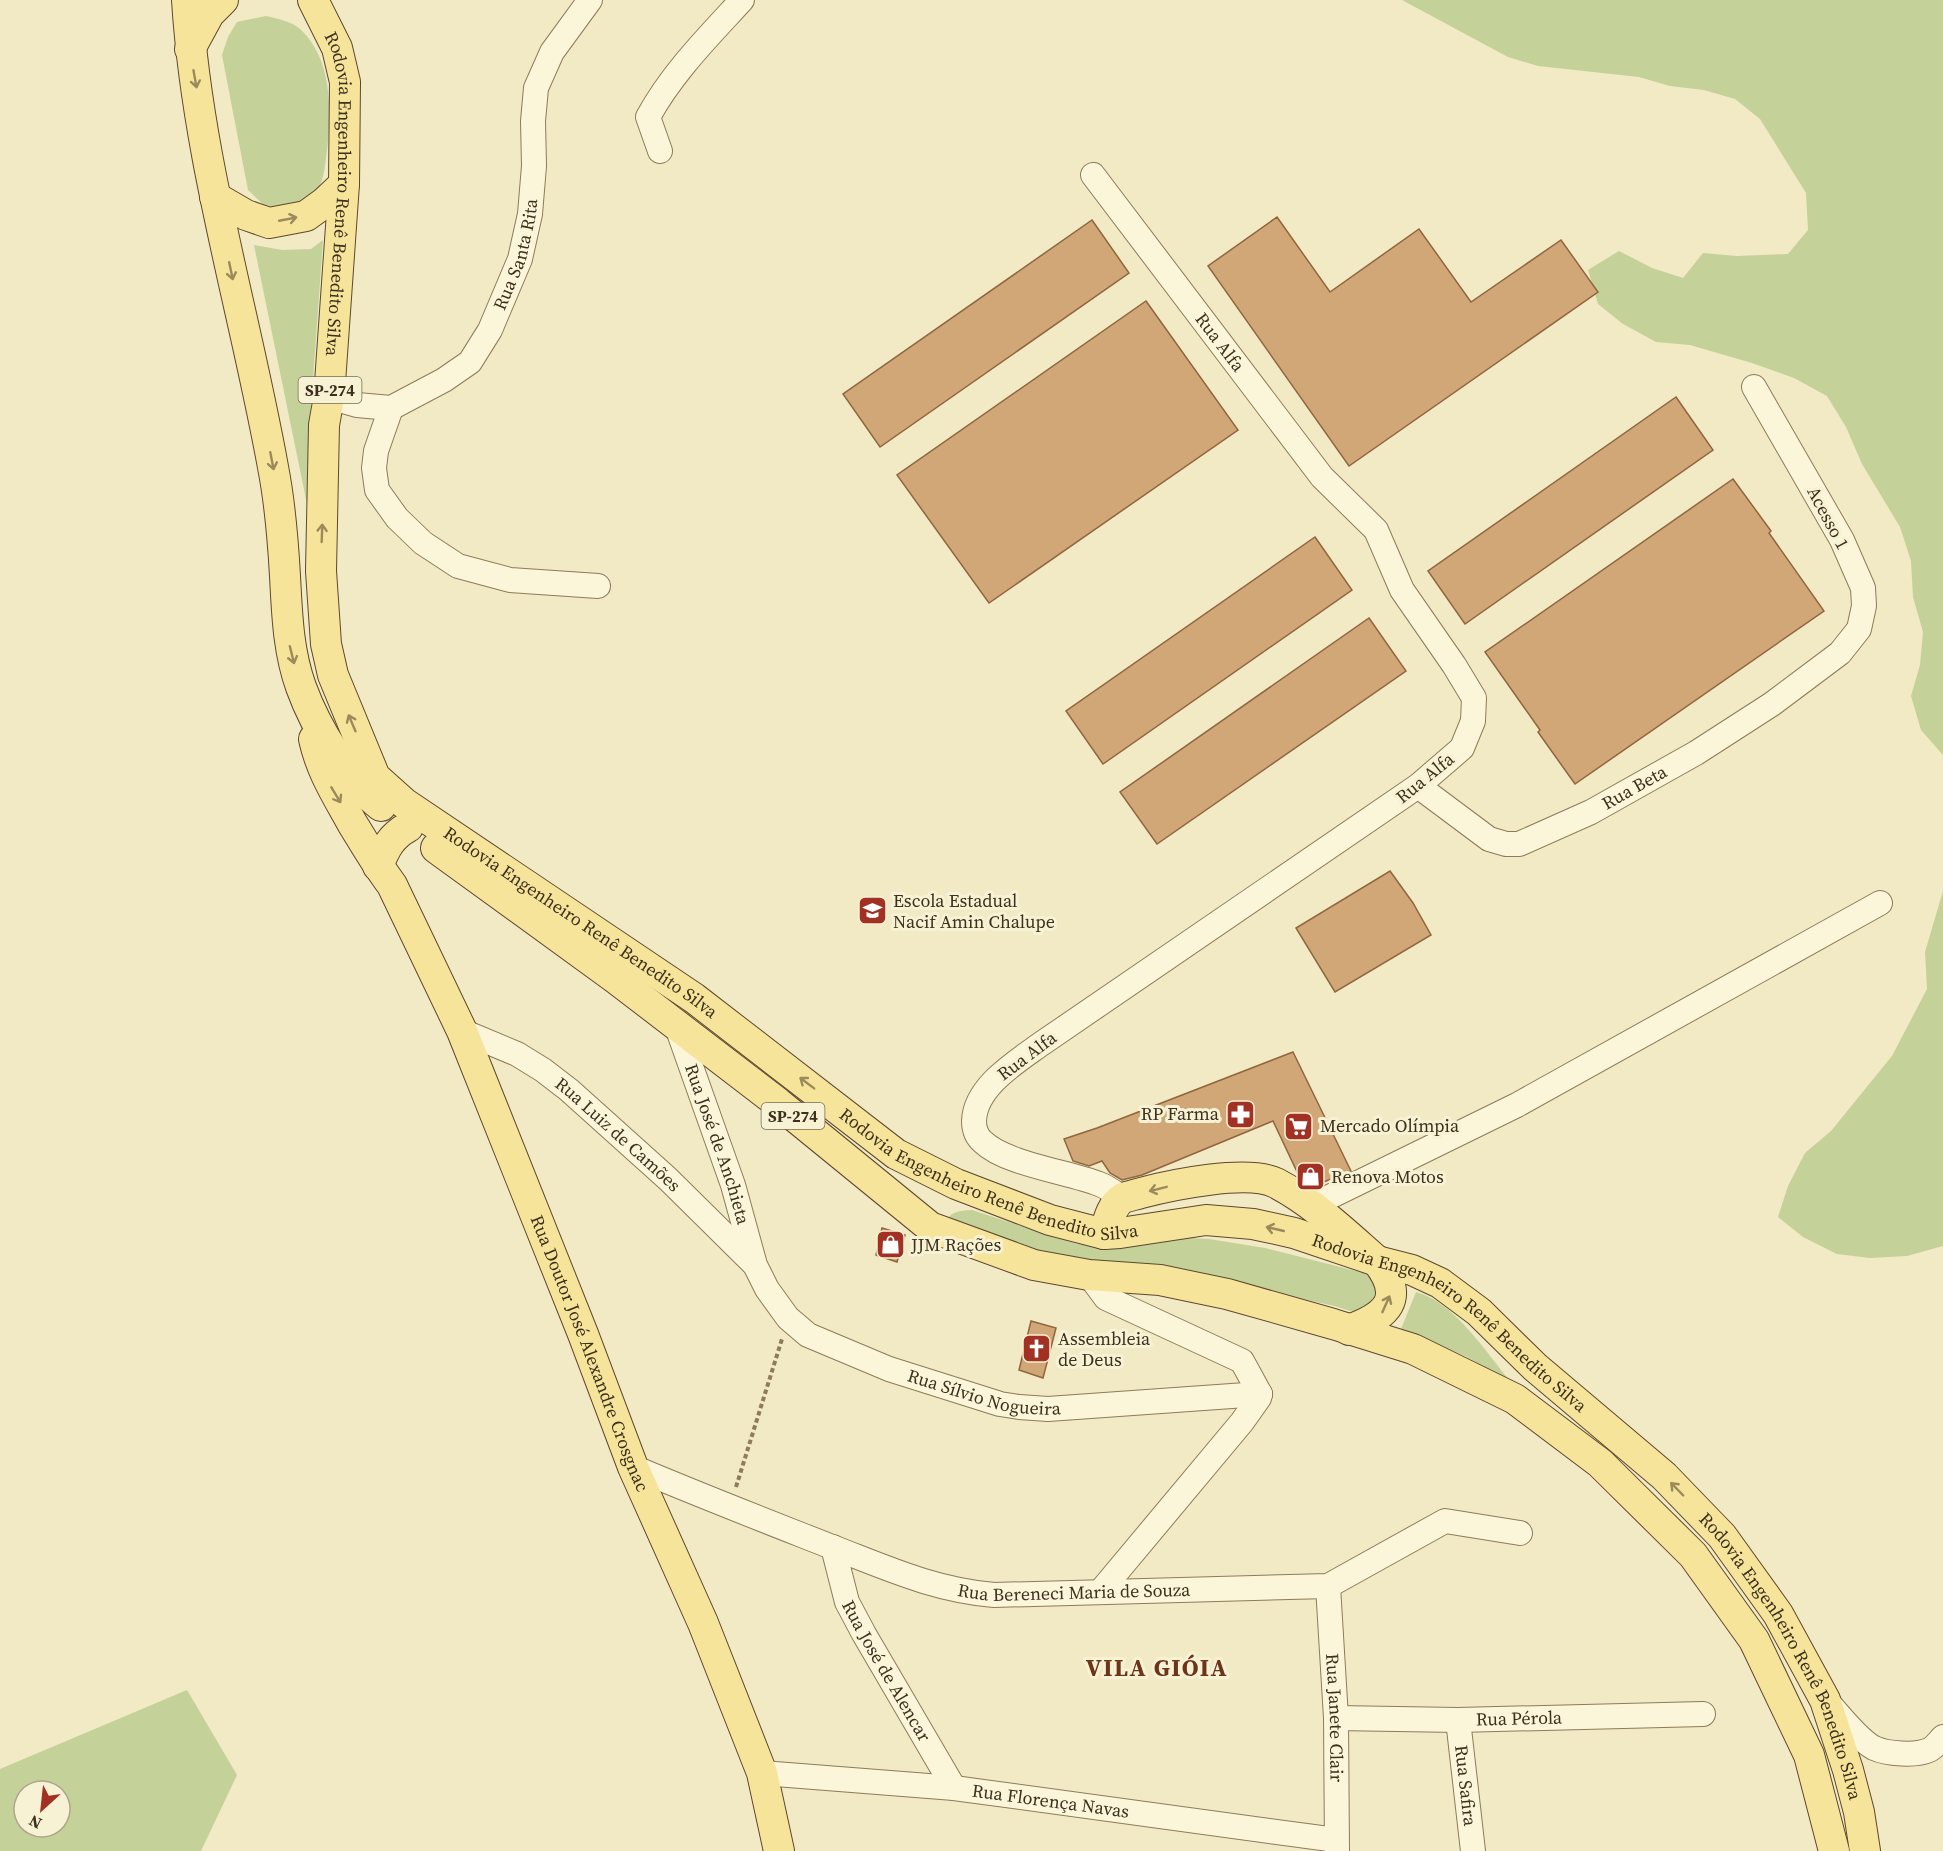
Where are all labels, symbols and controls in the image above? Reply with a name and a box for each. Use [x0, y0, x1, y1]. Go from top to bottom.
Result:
street label: Rodovia Engenheiro Renê Benedito Silva [319, 27, 358, 358]
one-way arrow [190, 69, 201, 88]
street label: Rua Santa Rita [487, 197, 543, 314]
one-way arrow [278, 213, 298, 224]
one-way arrow [225, 261, 237, 280]
street label: Rua Alfa [1190, 307, 1251, 377]
road number: SP-274 [298, 377, 362, 403]
one-way arrow [267, 451, 278, 471]
street label: Acesso 1 [1801, 482, 1856, 554]
one-way arrow [316, 523, 328, 543]
one-way arrow [287, 645, 299, 664]
one-way arrow [346, 714, 357, 732]
street label: Rua Alfa [1390, 746, 1460, 809]
street label: Rua Beta [1597, 758, 1672, 815]
one-way arrow [330, 786, 342, 803]
street label: Rodovia Engenheiro Renê Benedito Silva [439, 820, 724, 1024]
place label: Escola Estadual Nacif Amin Chalupe [893, 888, 1055, 934]
school or university icon: Escola Estadual Nacif Amin Chalupe [856, 895, 888, 927]
street label: Rua Alfa [992, 1025, 1062, 1086]
street label: Rua José de Anchieta [679, 1060, 757, 1228]
street label: Rua Luiz de Camões [550, 1071, 687, 1197]
one-way arrow [799, 1077, 815, 1090]
pharmacy icon: RP Farma [1224, 1098, 1256, 1130]
place label: RP Farma [1141, 1101, 1220, 1126]
street label: Rodovia Engenheiro Renê Benedito Silva [834, 1102, 1141, 1246]
road number: SP-274 [762, 1103, 824, 1129]
supermarket icon: Mercado Olímpia [1283, 1110, 1315, 1142]
place label: Mercado Olímpia [1320, 1113, 1460, 1138]
shop icon: Renova Motos [1294, 1161, 1326, 1193]
place label: Renova Motos [1331, 1164, 1444, 1189]
one-way arrow [1149, 1184, 1168, 1195]
street label: Rua Doutor José Alexandre Crosgnac [525, 1211, 656, 1496]
one-way arrow [1265, 1222, 1284, 1234]
street label: Rodovia Engenheiro Renê Benedito Silva [1309, 1227, 1593, 1418]
shop icon: JJM Rações [874, 1229, 906, 1261]
place label: JJM Rações [910, 1232, 1001, 1257]
one-way arrow [1381, 1295, 1393, 1313]
place label: Assembleia de Deus [1058, 1326, 1151, 1372]
church icon: Assembleia de Deus [1021, 1333, 1053, 1365]
street label: Rua Sílvio Nogueira [904, 1363, 1062, 1421]
one-way arrow [1670, 1482, 1684, 1497]
street label: Rodovia Engenheiro Renê Benedito Silva [1694, 1507, 1868, 1803]
street label: Rua Bereneci Maria de Souza [956, 1577, 1191, 1607]
street label: Rua José de Alencar [836, 1595, 937, 1746]
district label: VILA GIÓIA [1086, 1651, 1228, 1684]
street label: Rua Janete Clair [1320, 1653, 1349, 1783]
street label: Rua Pérola [1475, 1704, 1563, 1732]
street label: Rua Safira [1449, 1744, 1483, 1828]
street label: Rua Florença Navas [970, 1778, 1131, 1824]
north arrow [12, 1779, 72, 1839]
text: N [25, 1810, 45, 1835]

